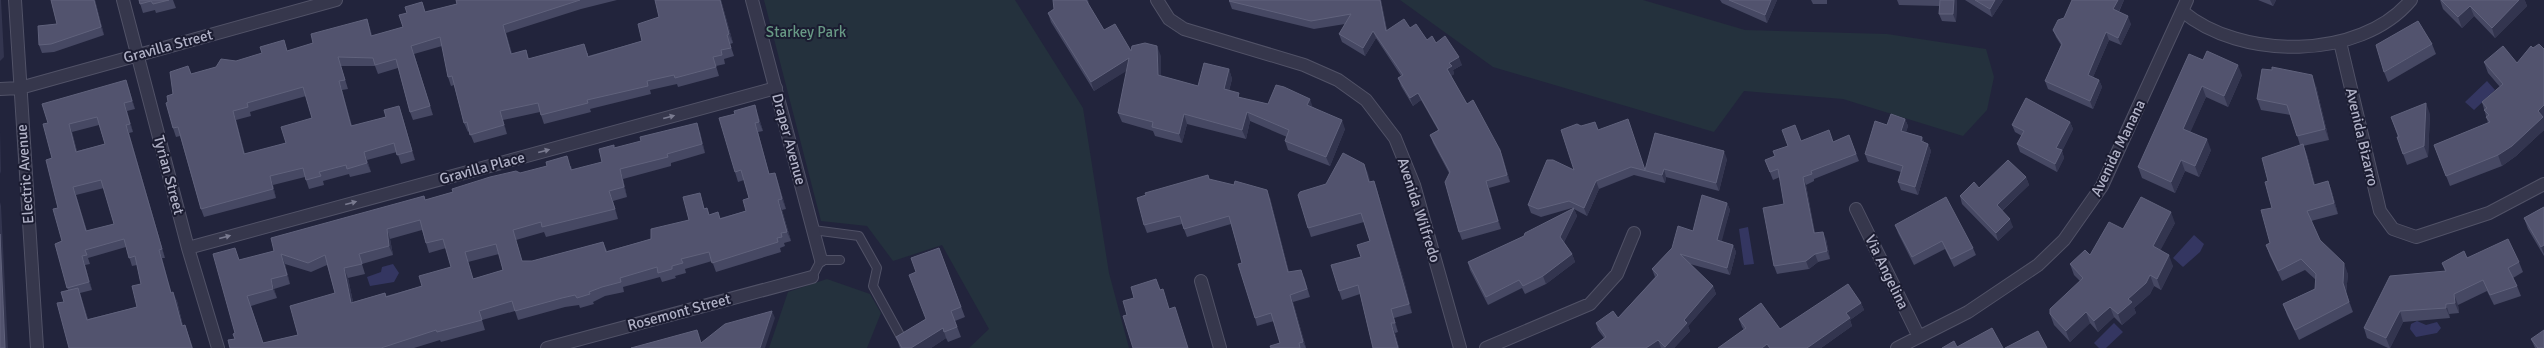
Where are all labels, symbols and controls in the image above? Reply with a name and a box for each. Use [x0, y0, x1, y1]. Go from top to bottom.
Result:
park label: Starkey Park [766, 23, 847, 41]
street label: Gravilla Street [121, 25, 215, 67]
street label: Avenida Bizarro [2342, 86, 2382, 188]
street label: Draper Avenue [768, 91, 810, 187]
street label: Avenida Manana [2087, 97, 2149, 199]
one-way arrow [664, 114, 676, 120]
street label: Electric Avenue [13, 124, 37, 224]
street label: Tyrian Street [150, 133, 188, 217]
street label: Gravilla Place [437, 148, 527, 188]
one-way arrow [538, 148, 550, 154]
street label: Avenida Wilfredo [1394, 155, 1444, 265]
one-way arrow [345, 200, 357, 206]
street label: Via Angelina [1861, 232, 1913, 312]
one-way arrow [219, 234, 232, 240]
street label: Rosemont Street [625, 290, 733, 334]

